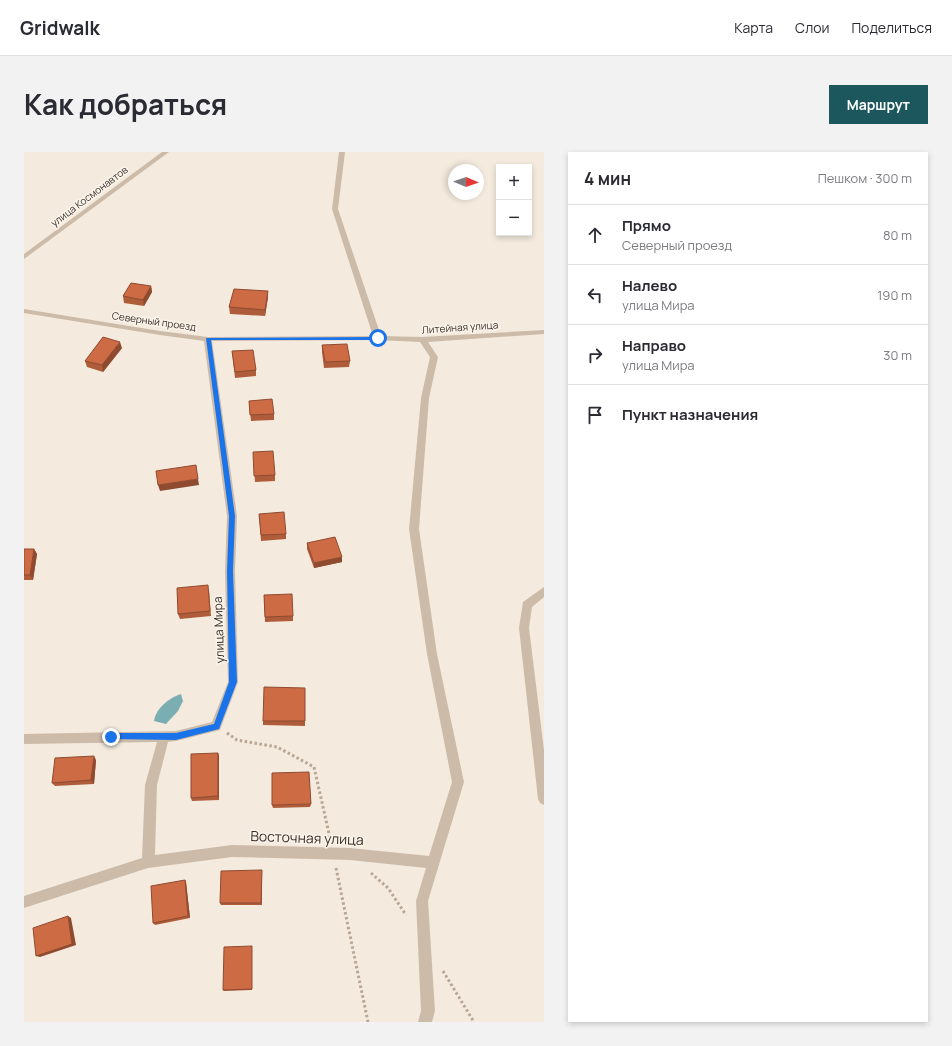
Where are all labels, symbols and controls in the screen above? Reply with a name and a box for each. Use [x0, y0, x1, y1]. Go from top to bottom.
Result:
text: Gridwalk [20, 15, 100, 41]
text: Карта [734, 18, 773, 37]
text: Слои [795, 18, 829, 37]
text: Поделиться [851, 18, 932, 37]
text: Как добраться [24, 85, 227, 123]
button: Маршрут [829, 85, 928, 124]
street label: улица Космонавтов [48, 162, 131, 230]
north arrow [448, 164, 484, 200]
map controls [496, 164, 532, 236]
button: + [496, 164, 532, 200]
text: 4 мин [584, 167, 631, 190]
text: Пешком · 300 m [818, 169, 912, 187]
button: − [496, 200, 532, 236]
text: Прямо [622, 215, 671, 236]
icon: ahead [584, 224, 606, 246]
text: 80 m [883, 226, 912, 244]
text: Северный проезд [622, 236, 732, 254]
text: Налево [622, 275, 677, 296]
icon: left [584, 284, 606, 306]
text: 190 m [877, 286, 912, 304]
text: улица Мира [622, 296, 695, 314]
street label: Северный проезд [111, 308, 197, 334]
street label: Литейная улица [421, 317, 499, 337]
route start [369, 329, 387, 347]
text: Направо [622, 335, 686, 356]
icon: right [584, 344, 606, 366]
text: 30 m [883, 346, 912, 364]
text: улица Мира [622, 356, 695, 374]
icon: arrive [584, 404, 606, 426]
text: Пункт назначения [622, 404, 758, 425]
street label: улица Мира [209, 596, 228, 664]
route end [102, 728, 120, 746]
street label: Восточная улица [250, 826, 364, 849]

